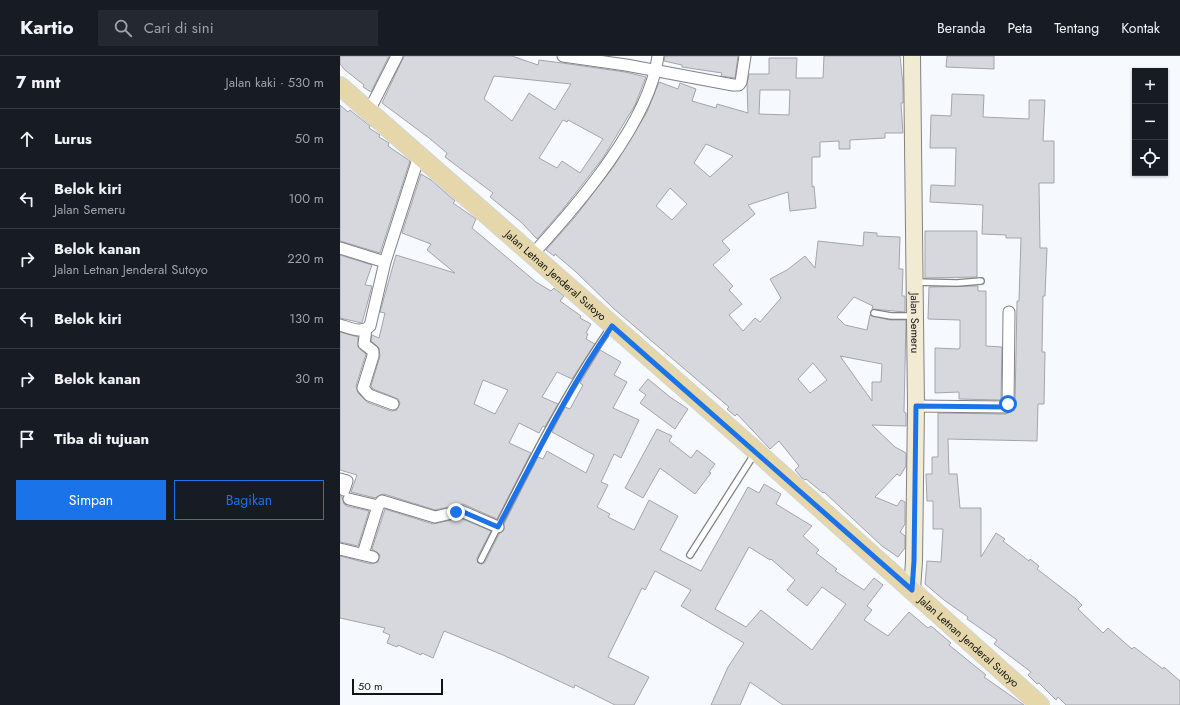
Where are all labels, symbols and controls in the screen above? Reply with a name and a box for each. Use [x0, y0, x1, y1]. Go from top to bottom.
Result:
search box [98, 10, 378, 46]
text: Kartio [20, 14, 74, 41]
icon: search [112, 17, 134, 39]
text: Cari di sini [144, 17, 214, 39]
text: Beranda [937, 18, 986, 38]
text: Peta [1008, 18, 1032, 38]
text: Tentang [1054, 18, 1099, 38]
text: Kontak [1121, 18, 1160, 38]
map controls [1132, 68, 1168, 176]
button: + [1132, 68, 1168, 104]
text: 7 mnt [16, 70, 60, 94]
text: Jalan kaki · 530 m [226, 73, 324, 92]
button: − [1132, 104, 1168, 140]
icon: ahead [16, 128, 38, 150]
text: Lurus [54, 128, 92, 150]
text: 50 m [295, 129, 324, 148]
button: locate [1132, 140, 1168, 176]
text: Belok kiri [54, 178, 122, 200]
icon: left [16, 188, 38, 210]
text: 100 m [289, 189, 324, 208]
text: Jalan Semeru [54, 200, 125, 219]
street label: Jalan Letnan Jenderal Sutoyo [500, 225, 610, 324]
text: Belok kanan [54, 238, 141, 260]
icon: right [16, 248, 38, 270]
text: 220 m [287, 249, 324, 268]
text: Jalan Letnan Jenderal Sutoyo [54, 260, 208, 279]
street label: Jalan Semeru [907, 291, 923, 353]
icon: left [16, 308, 38, 330]
text: Belok kiri [54, 308, 122, 330]
text: 130 m [289, 309, 324, 328]
icon: right [16, 368, 38, 390]
text: Belok kanan [54, 368, 141, 390]
text: 30 m [295, 369, 324, 388]
route start [999, 395, 1017, 413]
icon: arrive [16, 428, 38, 450]
text: Tiba di tujuan [54, 428, 149, 450]
button: Simpan [16, 480, 166, 520]
button: Bagikan [174, 480, 324, 520]
route end [447, 503, 465, 521]
street label: Jalan Letnan Jenderal Sutoyo [913, 591, 1023, 691]
scale bar [352, 677, 443, 696]
text: 50 m [358, 678, 383, 694]

